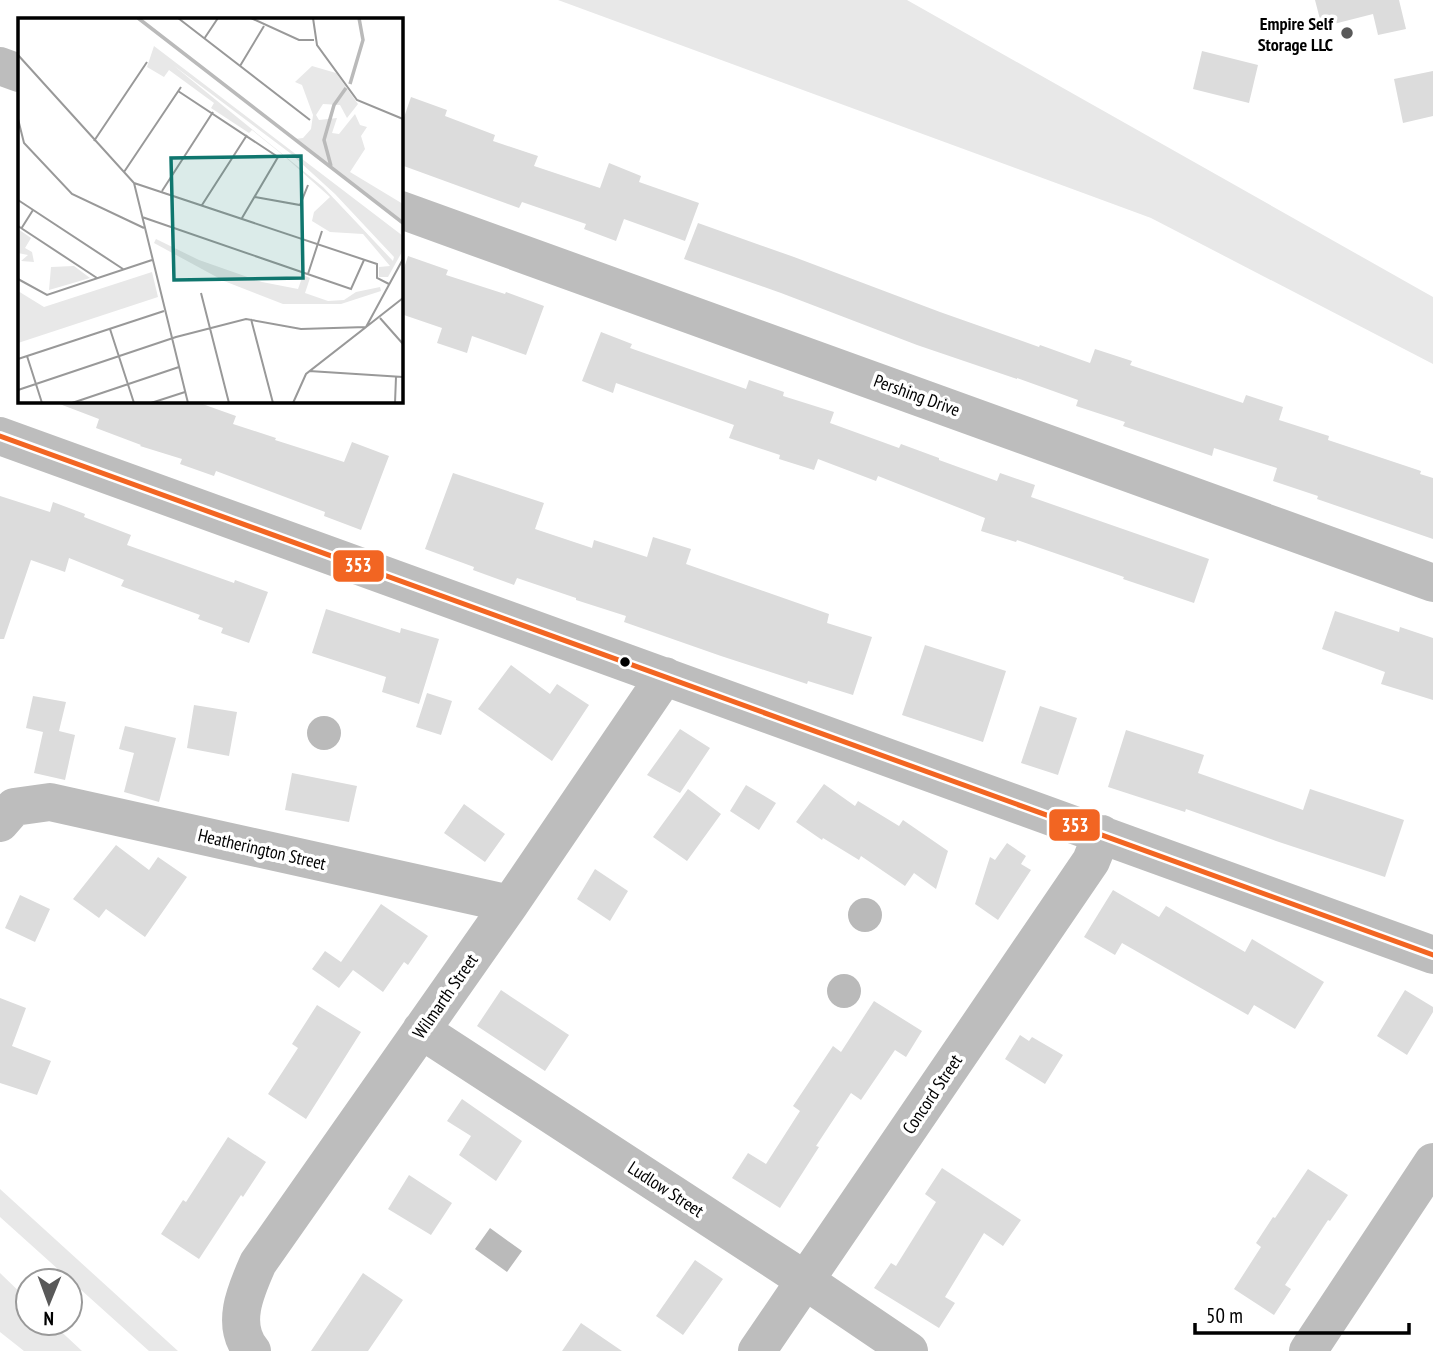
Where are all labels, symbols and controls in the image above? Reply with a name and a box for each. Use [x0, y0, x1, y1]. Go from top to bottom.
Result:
place label: Empire Self Storage LLC [1258, 12, 1334, 56]
inset map [18, 18, 402, 402]
marker: Empire Self Storage LLC [1339, 25, 1355, 41]
street label: Pershing Drive [871, 369, 963, 421]
line badge: 353 [332, 549, 385, 583]
text: 353 [344, 553, 372, 577]
unlabelled marker [618, 655, 632, 669]
line badge: 353 [1048, 808, 1101, 842]
text: 353 [1061, 813, 1089, 837]
street label: Heatherington Street [196, 823, 328, 875]
street label: Wilmarth Street [407, 949, 483, 1043]
street label: Concord Street [897, 1050, 967, 1138]
street label: Ludlow Street [624, 1156, 708, 1222]
north arrow [14, 1267, 84, 1337]
scale bar [1195, 1292, 1408, 1336]
text: 50 m [1206, 1302, 1243, 1329]
text: N [43, 1307, 54, 1331]

